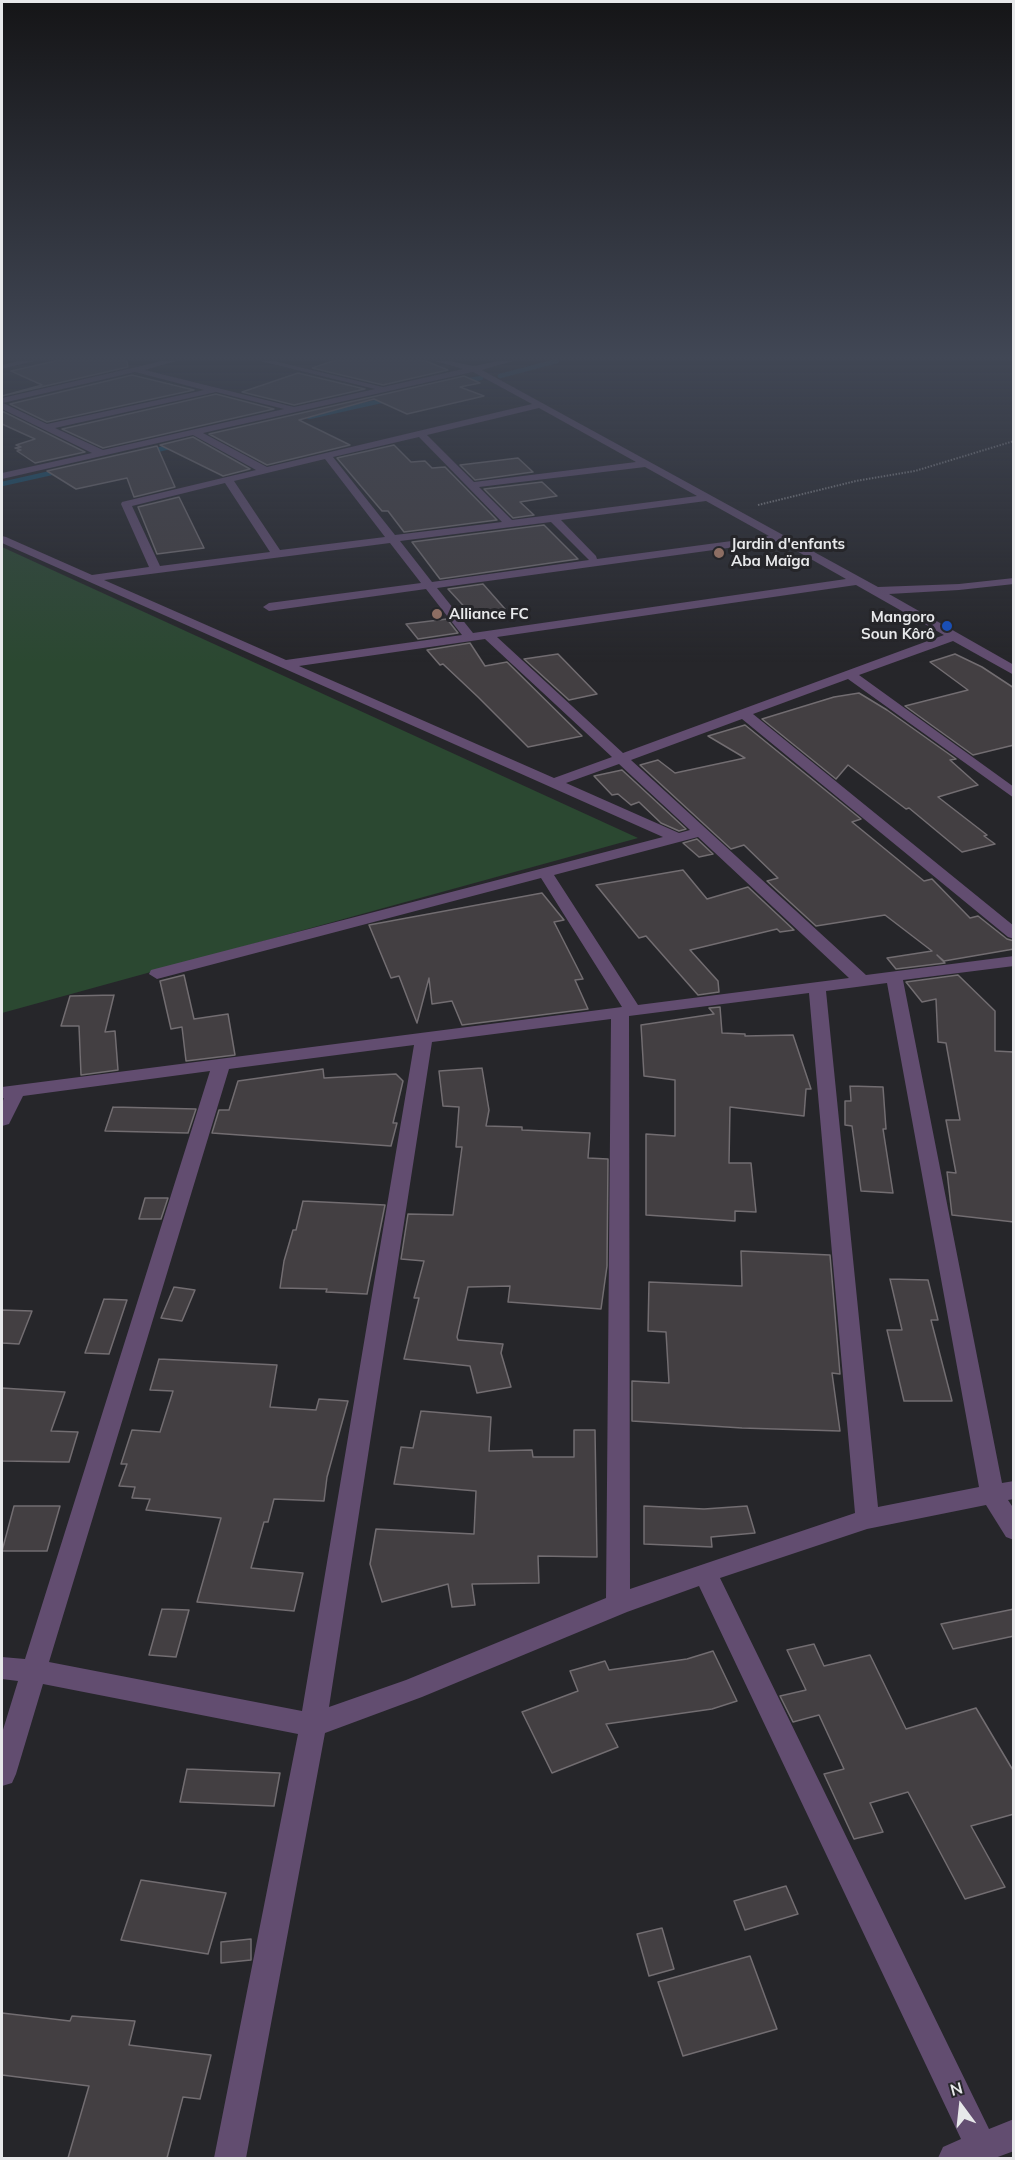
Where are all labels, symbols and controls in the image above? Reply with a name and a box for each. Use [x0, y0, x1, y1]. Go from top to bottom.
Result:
place label: Jardin d'enfants Aba Maïga [731, 535, 845, 570]
marker: Jardin d'enfants Aba Maïga [712, 546, 726, 560]
place label: Alliance FC [449, 605, 529, 623]
marker: Alliance FC [430, 607, 444, 621]
place label: Mangoro Soun Kôrô [861, 608, 935, 643]
marker: Mangoro Soun Kôrô [940, 619, 954, 633]
north arrow [931, 2076, 991, 2136]
text: N [948, 2077, 965, 2100]

